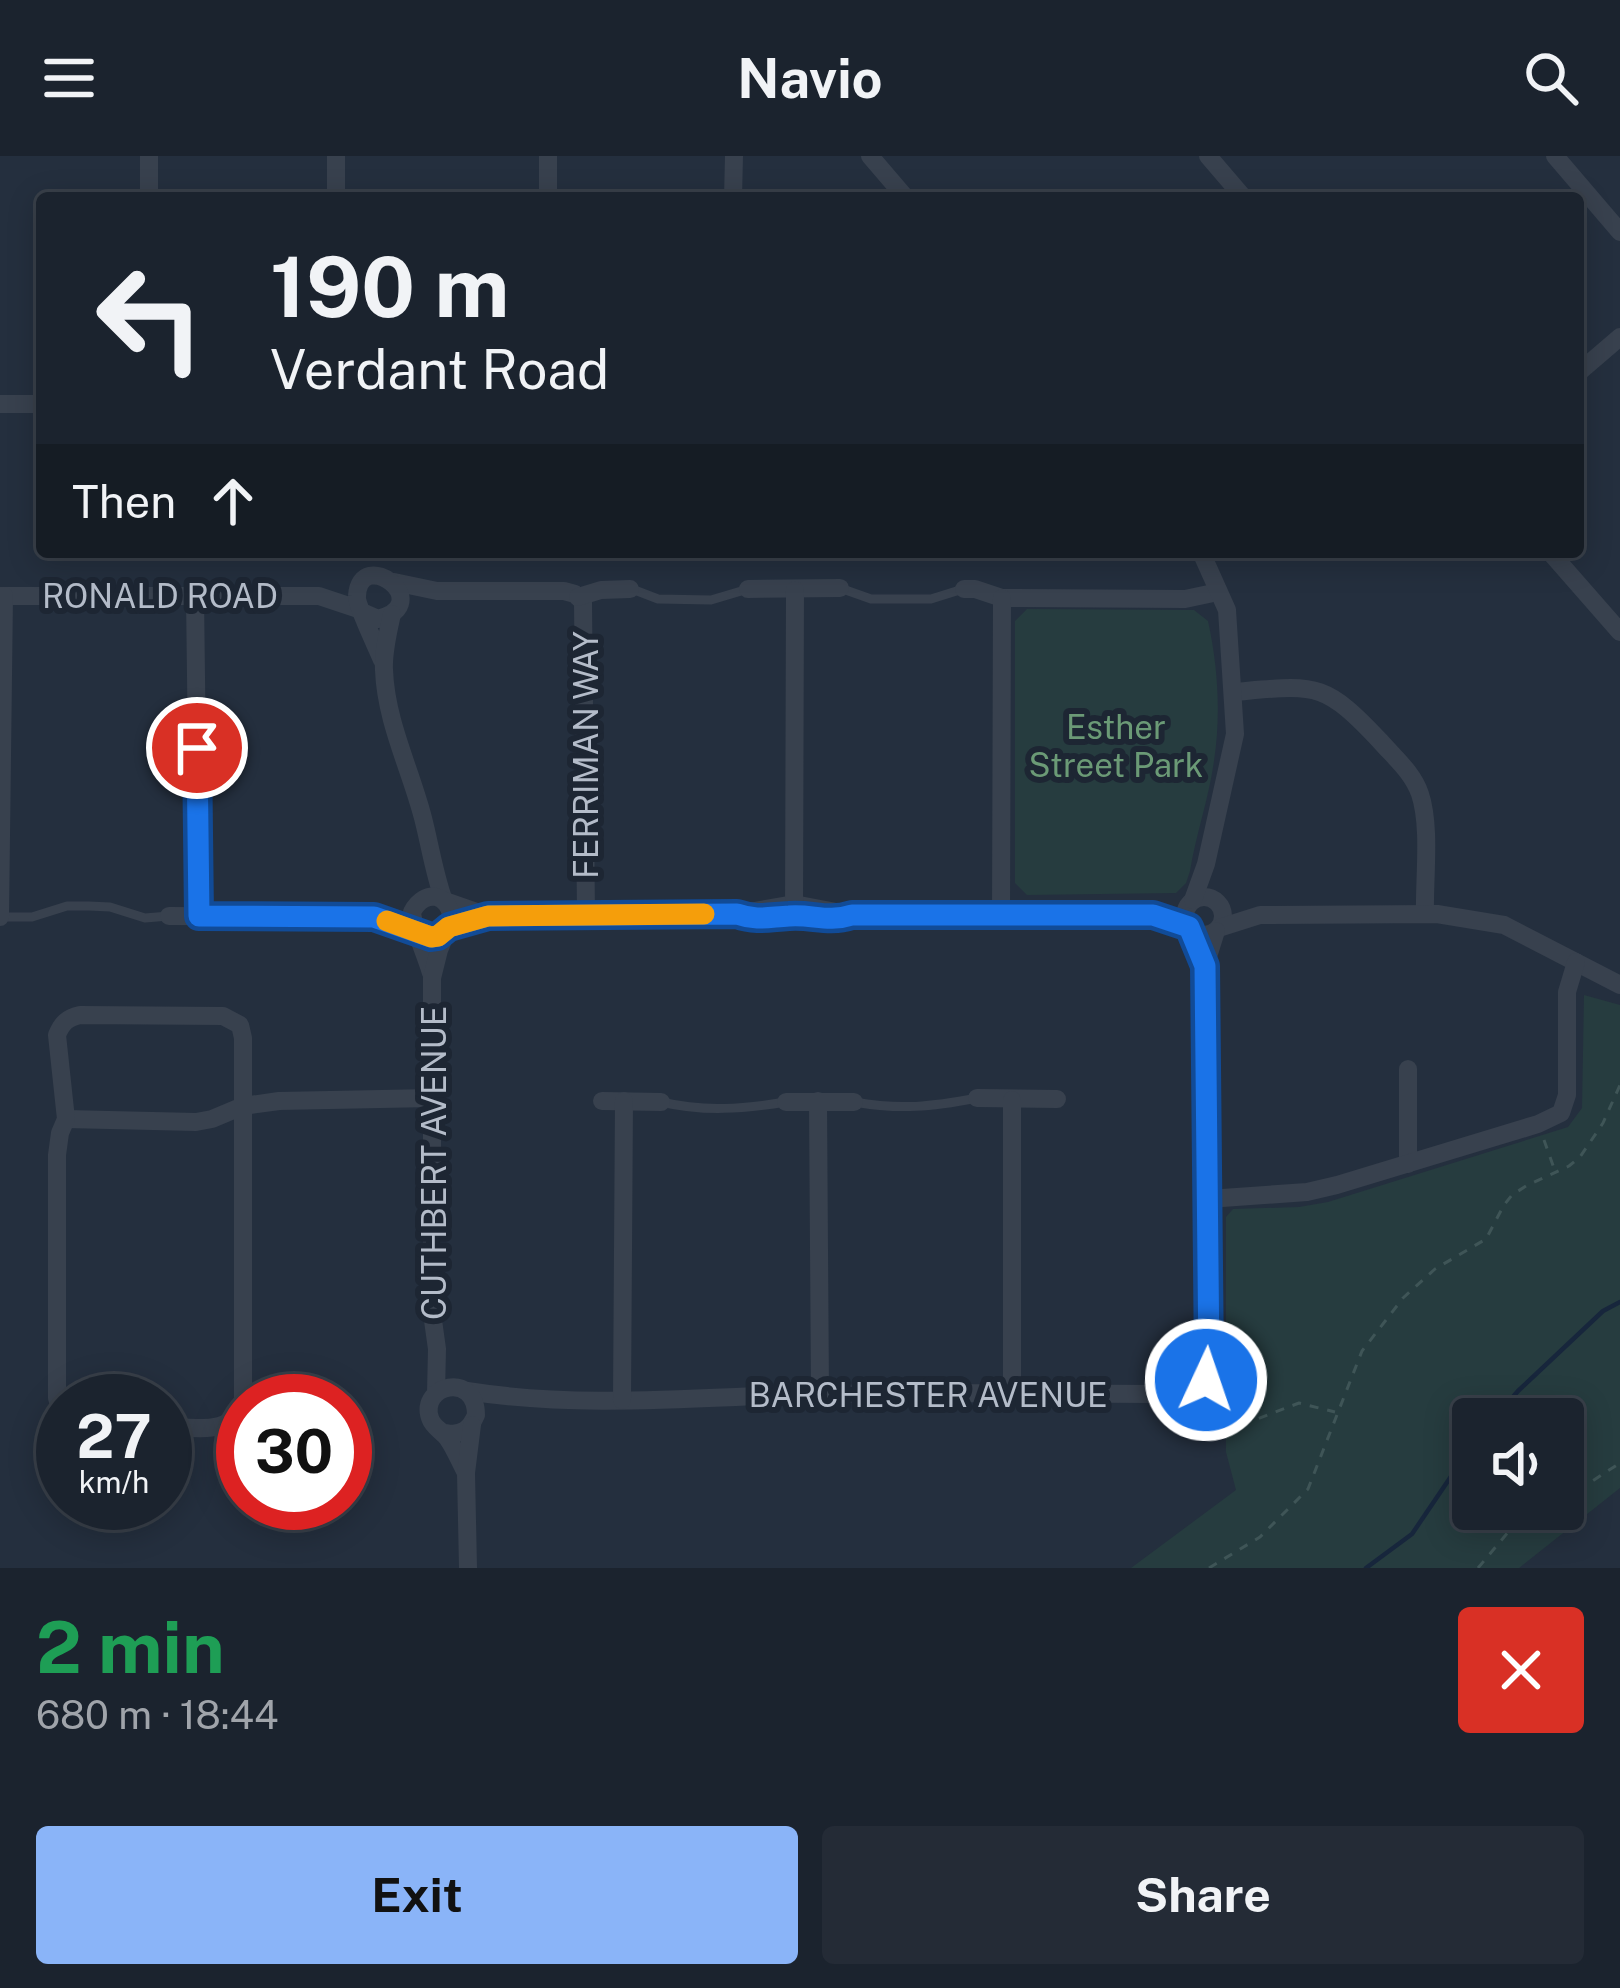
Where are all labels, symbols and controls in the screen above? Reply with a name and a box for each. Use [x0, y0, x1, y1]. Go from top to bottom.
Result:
icon: menu [36, 45, 102, 111]
icon: search [1518, 45, 1584, 111]
text: Navio [737, 47, 883, 110]
text: 190 m [270, 237, 509, 336]
icon: left [72, 240, 228, 396]
text: Verdant Road [270, 338, 609, 401]
icon: ahead [200, 468, 266, 534]
text: Then [72, 475, 176, 528]
street label: RONALD ROAD [42, 577, 278, 615]
street label: FERRIMAN WAY [567, 631, 605, 879]
pin [146, 697, 248, 799]
park label: Esther Street Park [1029, 708, 1203, 784]
icon: arrive [164, 715, 230, 781]
street label: CUTHBERT AVENUE [415, 1006, 453, 1320]
position arrow [1143, 1317, 1269, 1443]
speed limit sign: 30 [216, 1374, 372, 1530]
street label: BARCHESTER AVENUE [748, 1376, 1108, 1414]
map controls [1452, 1398, 1584, 1530]
button: sound [1452, 1398, 1584, 1530]
text: 27 [76, 1401, 152, 1472]
text: km/h [79, 1464, 149, 1500]
text: 2 min [36, 1605, 225, 1689]
button: close [1458, 1607, 1584, 1733]
text: 680 m · 18:44 [36, 1692, 278, 1738]
button: Exit [36, 1826, 798, 1964]
button: Share [822, 1826, 1584, 1964]

